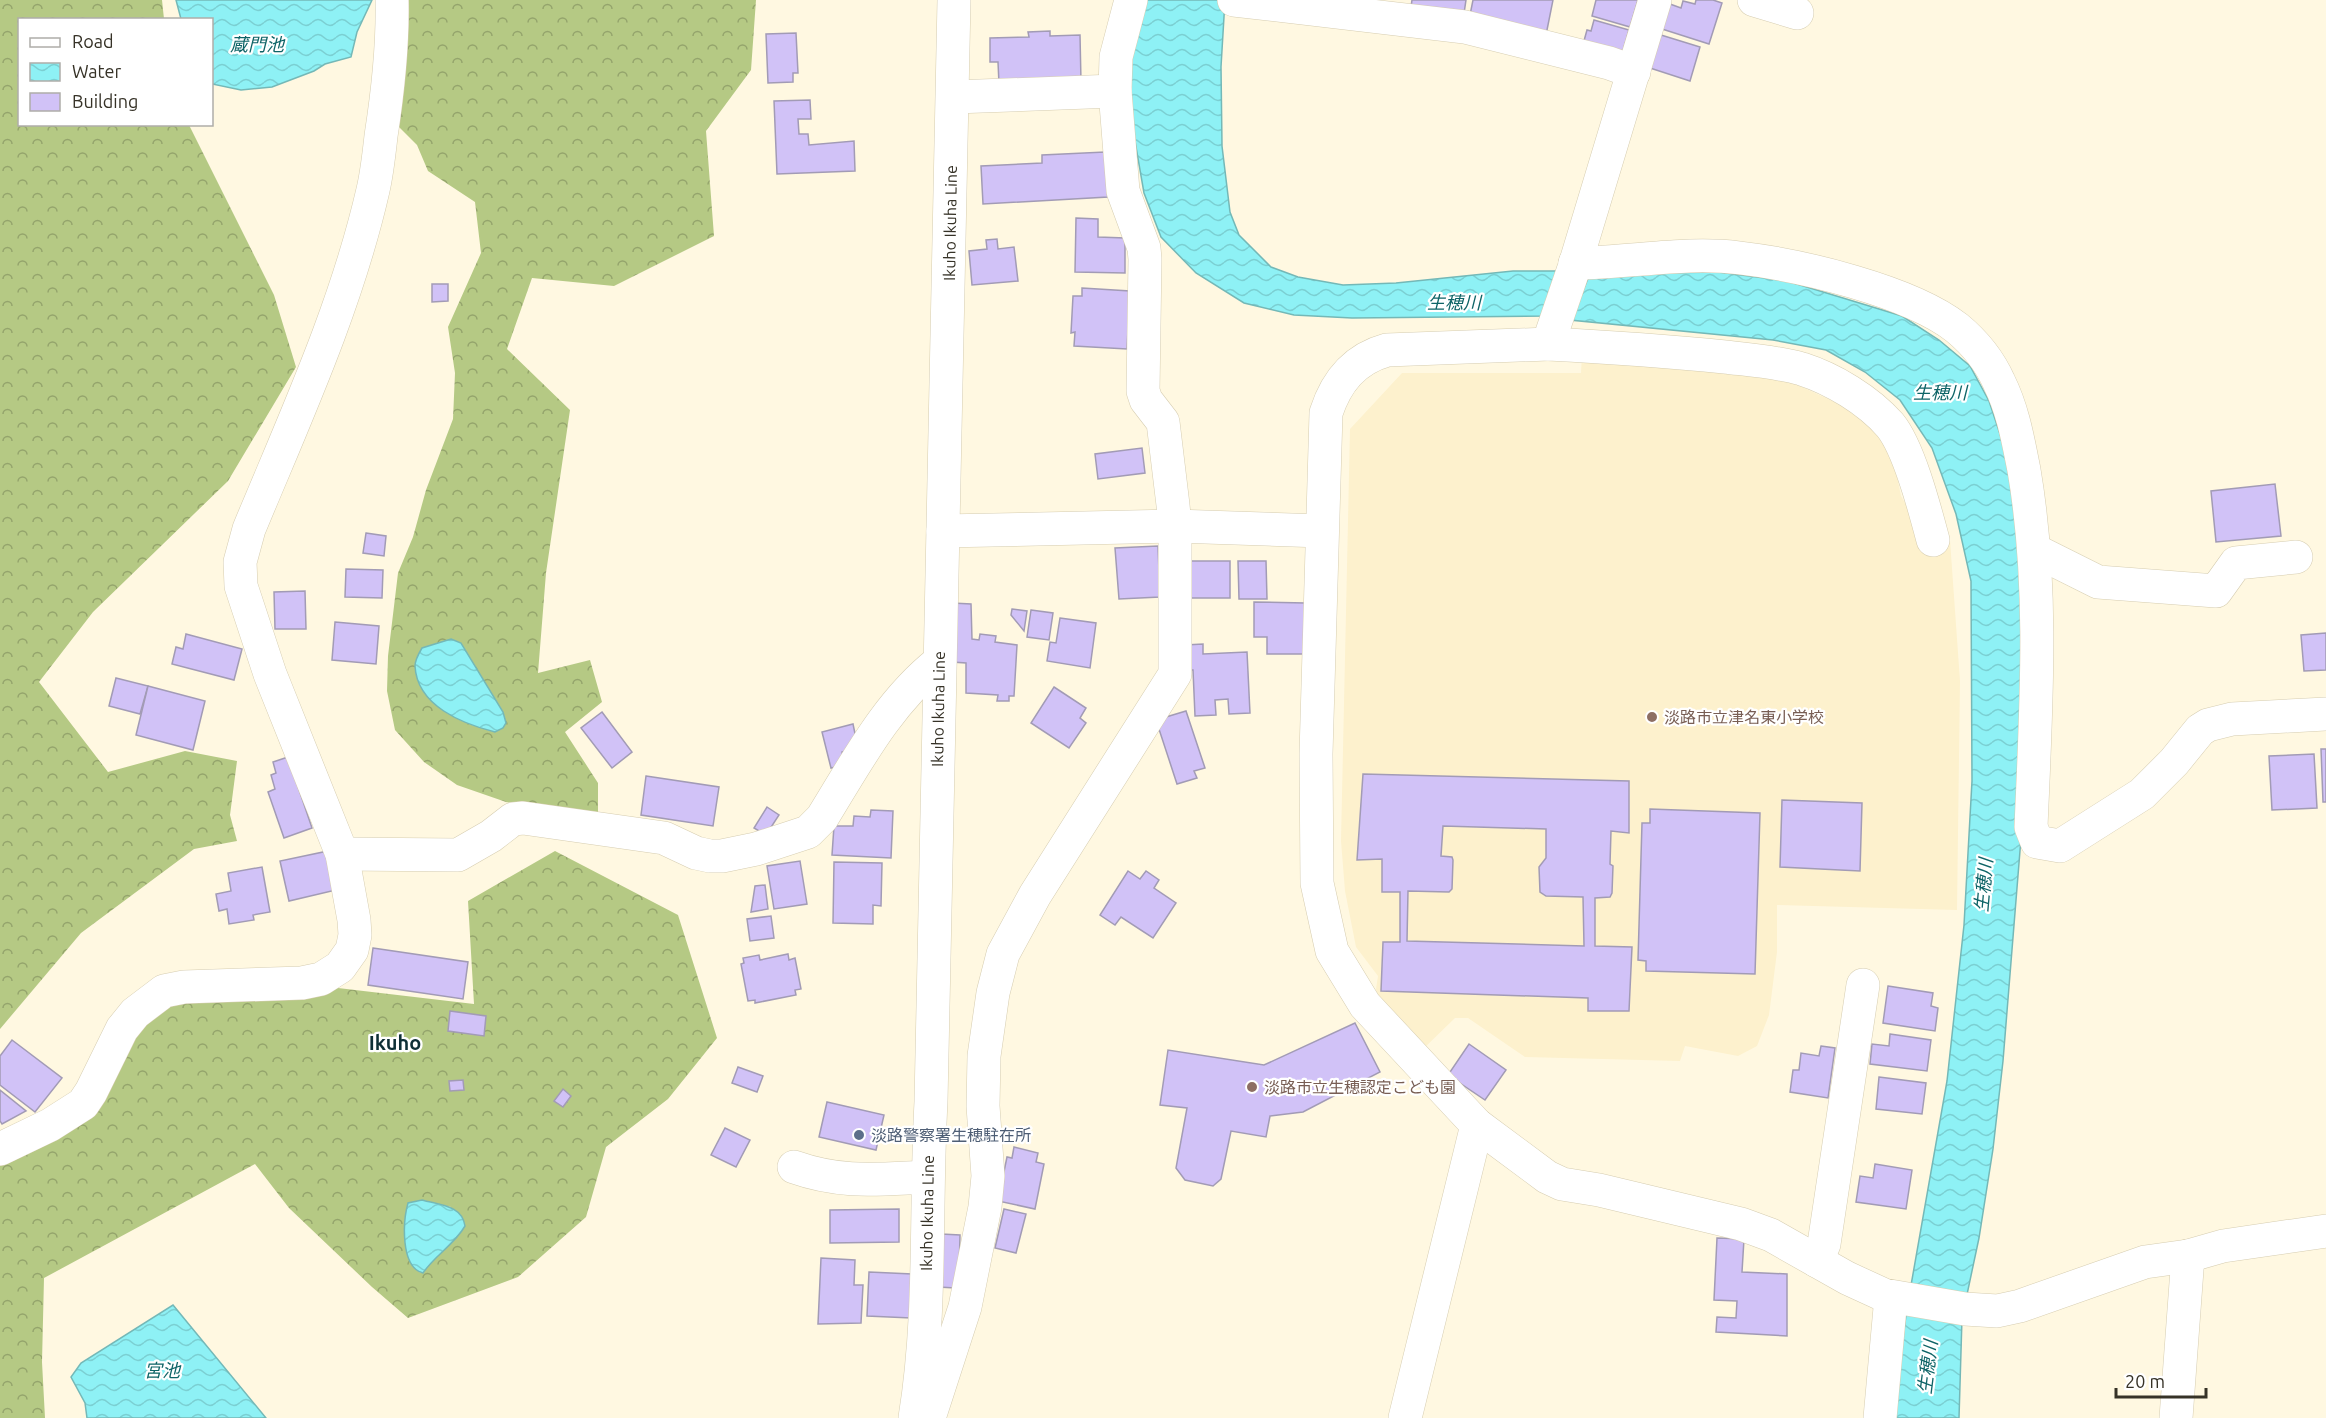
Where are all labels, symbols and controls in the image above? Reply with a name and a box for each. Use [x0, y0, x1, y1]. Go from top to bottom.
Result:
legend [18, 18, 213, 126]
text: Road [72, 31, 114, 51]
water label: 蔵門池 [230, 34, 286, 54]
text: Water [72, 61, 122, 81]
text: Building [72, 91, 138, 111]
street label: Ikuho Ikuha Line [940, 165, 960, 281]
water label: 生穂川 [1427, 292, 1483, 312]
water label: 生穂川 [1913, 382, 1969, 402]
street label: Ikuho Ikuha Line [928, 651, 948, 767]
place label: 淡路市立津名東小学校 [1664, 708, 1824, 726]
marker: 淡路市立津名東小学校 [1645, 710, 1659, 724]
water label: 生穂川 [1971, 855, 1995, 913]
district label: Ikuho [369, 1031, 421, 1054]
place label: 淡路市立生穂認定こども園 [1264, 1078, 1456, 1096]
marker: 淡路市立生穂認定こども園 [1245, 1080, 1259, 1094]
place label: 淡路警察署生穂駐在所 [871, 1126, 1031, 1144]
marker: 淡路警察署生穂駐在所 [852, 1128, 866, 1142]
street label: Ikuho Ikuha Line [917, 1155, 937, 1271]
water label: 生穂川 [1914, 1337, 1940, 1395]
water label: 宮池 [144, 1360, 182, 1380]
scale bar [2116, 1361, 2206, 1399]
text: 20 m [2125, 1371, 2165, 1391]

